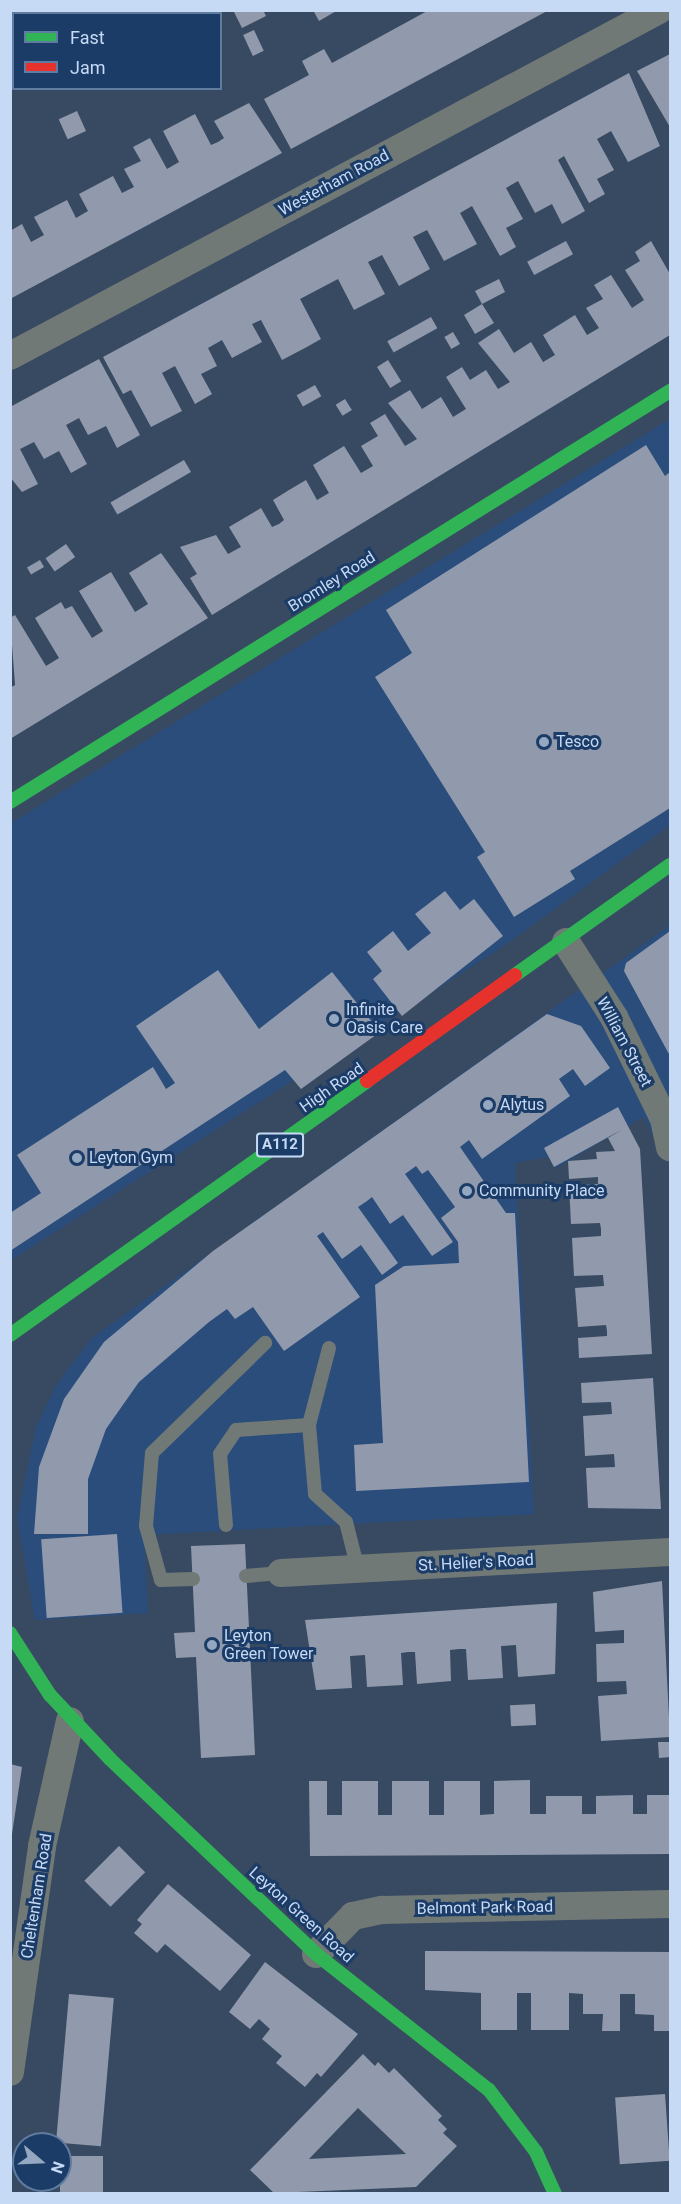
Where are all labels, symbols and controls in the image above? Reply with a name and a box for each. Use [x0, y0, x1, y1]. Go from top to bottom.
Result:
legend [12, 12, 222, 90]
text: Fast [70, 27, 105, 48]
text: Jam [70, 57, 106, 78]
street label: Westerham Road [276, 146, 392, 220]
street label: Bromley Road [285, 548, 379, 616]
place label: Tesco [556, 732, 599, 752]
marker: Tesco [537, 735, 551, 749]
street label: William Street [592, 994, 656, 1090]
place label: Infinite Oasis Care [346, 1000, 423, 1038]
marker: Infinite Oasis Care [327, 1012, 341, 1026]
street label: High Road [296, 1059, 368, 1117]
place label: Alytus [500, 1095, 544, 1115]
marker: Alytus [481, 1098, 495, 1112]
road number: A112 [256, 1133, 304, 1157]
place label: Leyton Gym [89, 1148, 173, 1168]
marker: Leyton Gym [70, 1151, 84, 1165]
place label: Community Place [479, 1181, 604, 1201]
marker: Community Place [460, 1184, 474, 1198]
street label: St. Helier's Road [418, 1550, 534, 1576]
place label: Leyton Green Tower [224, 1626, 314, 1664]
marker: Leyton Green Tower [205, 1638, 219, 1652]
street label: Cheltenham Road [18, 1832, 56, 1960]
street label: Leyton Green Road [245, 1863, 357, 1967]
street label: Belmont Park Road [417, 1897, 553, 1919]
north arrow [12, 2132, 72, 2192]
text: N [47, 2159, 68, 2176]

